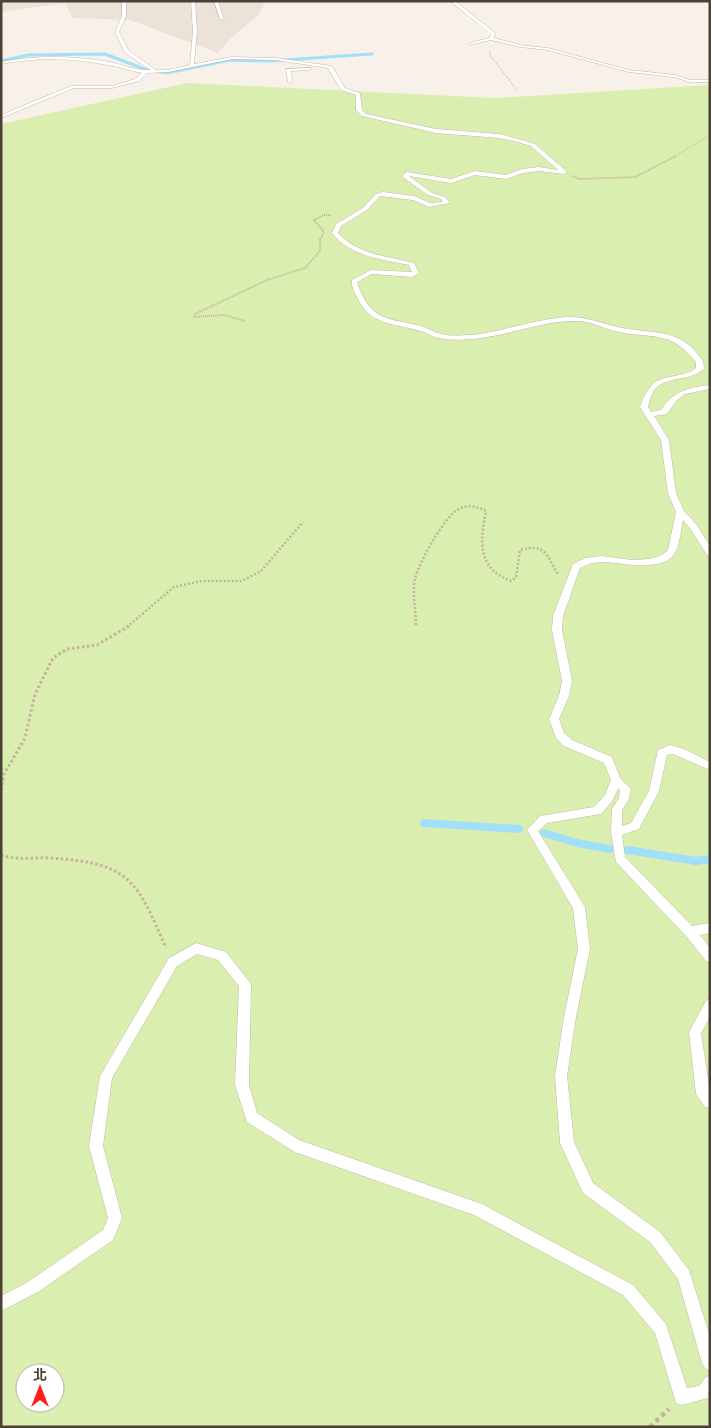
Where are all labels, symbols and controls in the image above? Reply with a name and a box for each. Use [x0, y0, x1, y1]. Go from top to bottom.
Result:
north arrow [15, 1363, 65, 1413]
text: 北 [33, 1368, 47, 1385]

